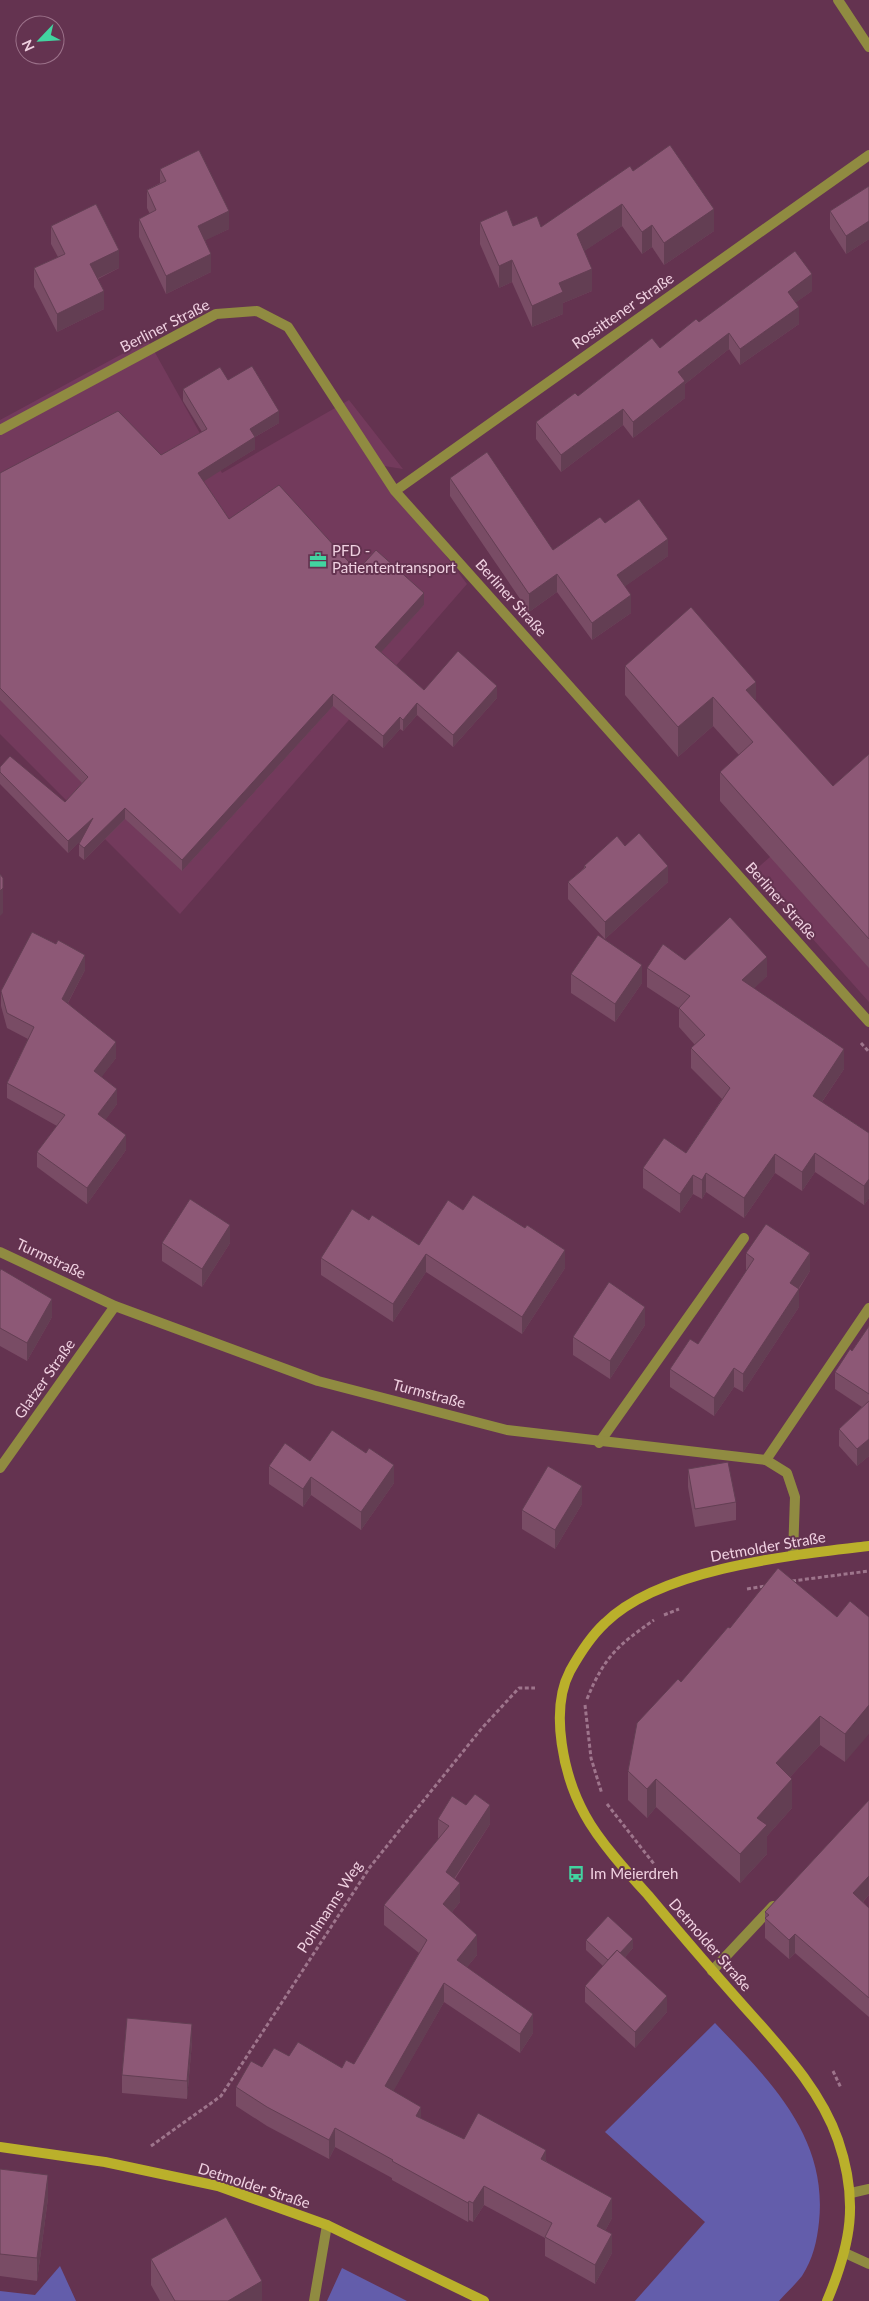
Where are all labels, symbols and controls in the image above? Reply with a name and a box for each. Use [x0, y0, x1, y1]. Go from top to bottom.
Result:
north arrow [15, 15, 65, 65]
text: N [18, 37, 38, 54]
street label: Rossittener Straße [568, 268, 677, 352]
street label: Berliner Straße [117, 295, 212, 355]
place label: PFD - Patiententransport [332, 541, 456, 576]
office icon: PFD - Patiententransport [308, 550, 328, 570]
street label: Berliner Straße [472, 555, 551, 640]
street label: Berliner Straße [742, 858, 821, 943]
street label: Turmstraße [14, 1234, 89, 1282]
street label: Glatzer Straße [10, 1335, 78, 1422]
street label: Turmstraße [391, 1375, 468, 1411]
street label: Detmolder Straße [709, 1527, 827, 1565]
street label: Pohlmanns Weg [293, 1857, 366, 1956]
bus stop icon: Im Meierdreh [566, 1864, 586, 1884]
place label: Im Meierdreh [590, 1864, 678, 1882]
street label: Detmolder Straße [666, 1894, 756, 1994]
street label: Detmolder Straße [196, 2158, 313, 2212]

